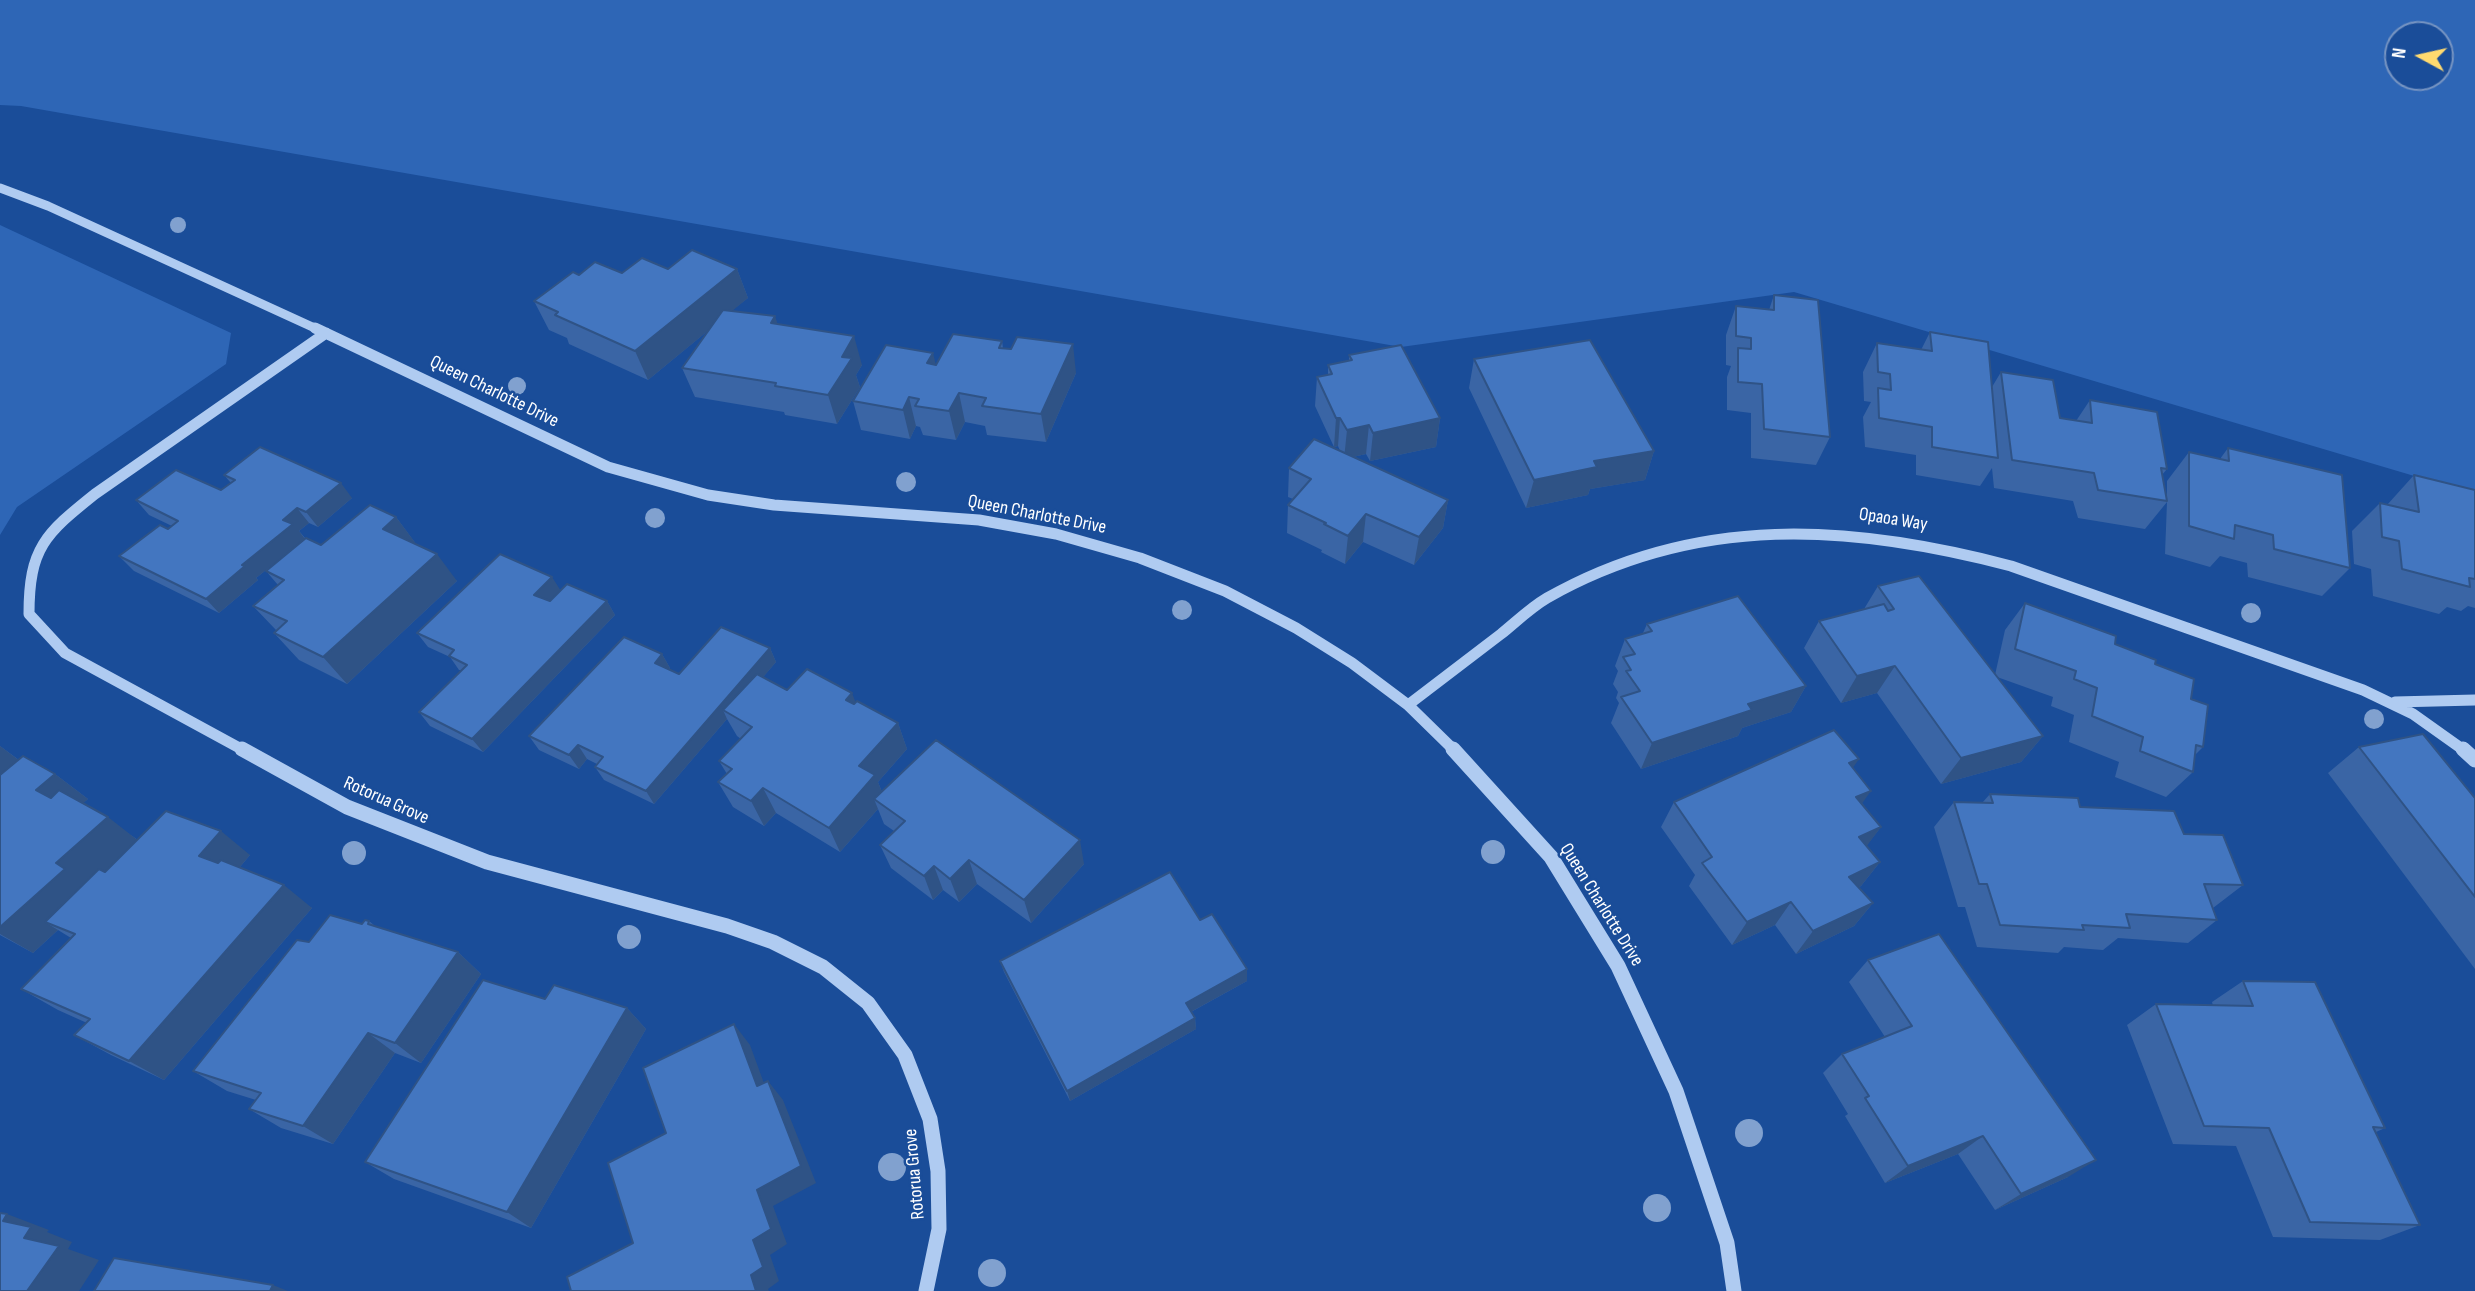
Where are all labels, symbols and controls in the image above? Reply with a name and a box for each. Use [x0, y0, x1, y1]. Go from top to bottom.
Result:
north arrow [2384, 21, 2454, 91]
text: N [2388, 47, 2412, 60]
street label: Queen Charlotte Drive [426, 351, 562, 433]
street label: Queen Charlotte Drive [966, 490, 1108, 540]
street label: Opaoa Way [1857, 503, 1929, 537]
street label: Rotorua Grove [340, 772, 432, 830]
street label: Queen Charlotte Drive [1554, 839, 1648, 971]
street label: Rotorua Grove [900, 1128, 930, 1220]

